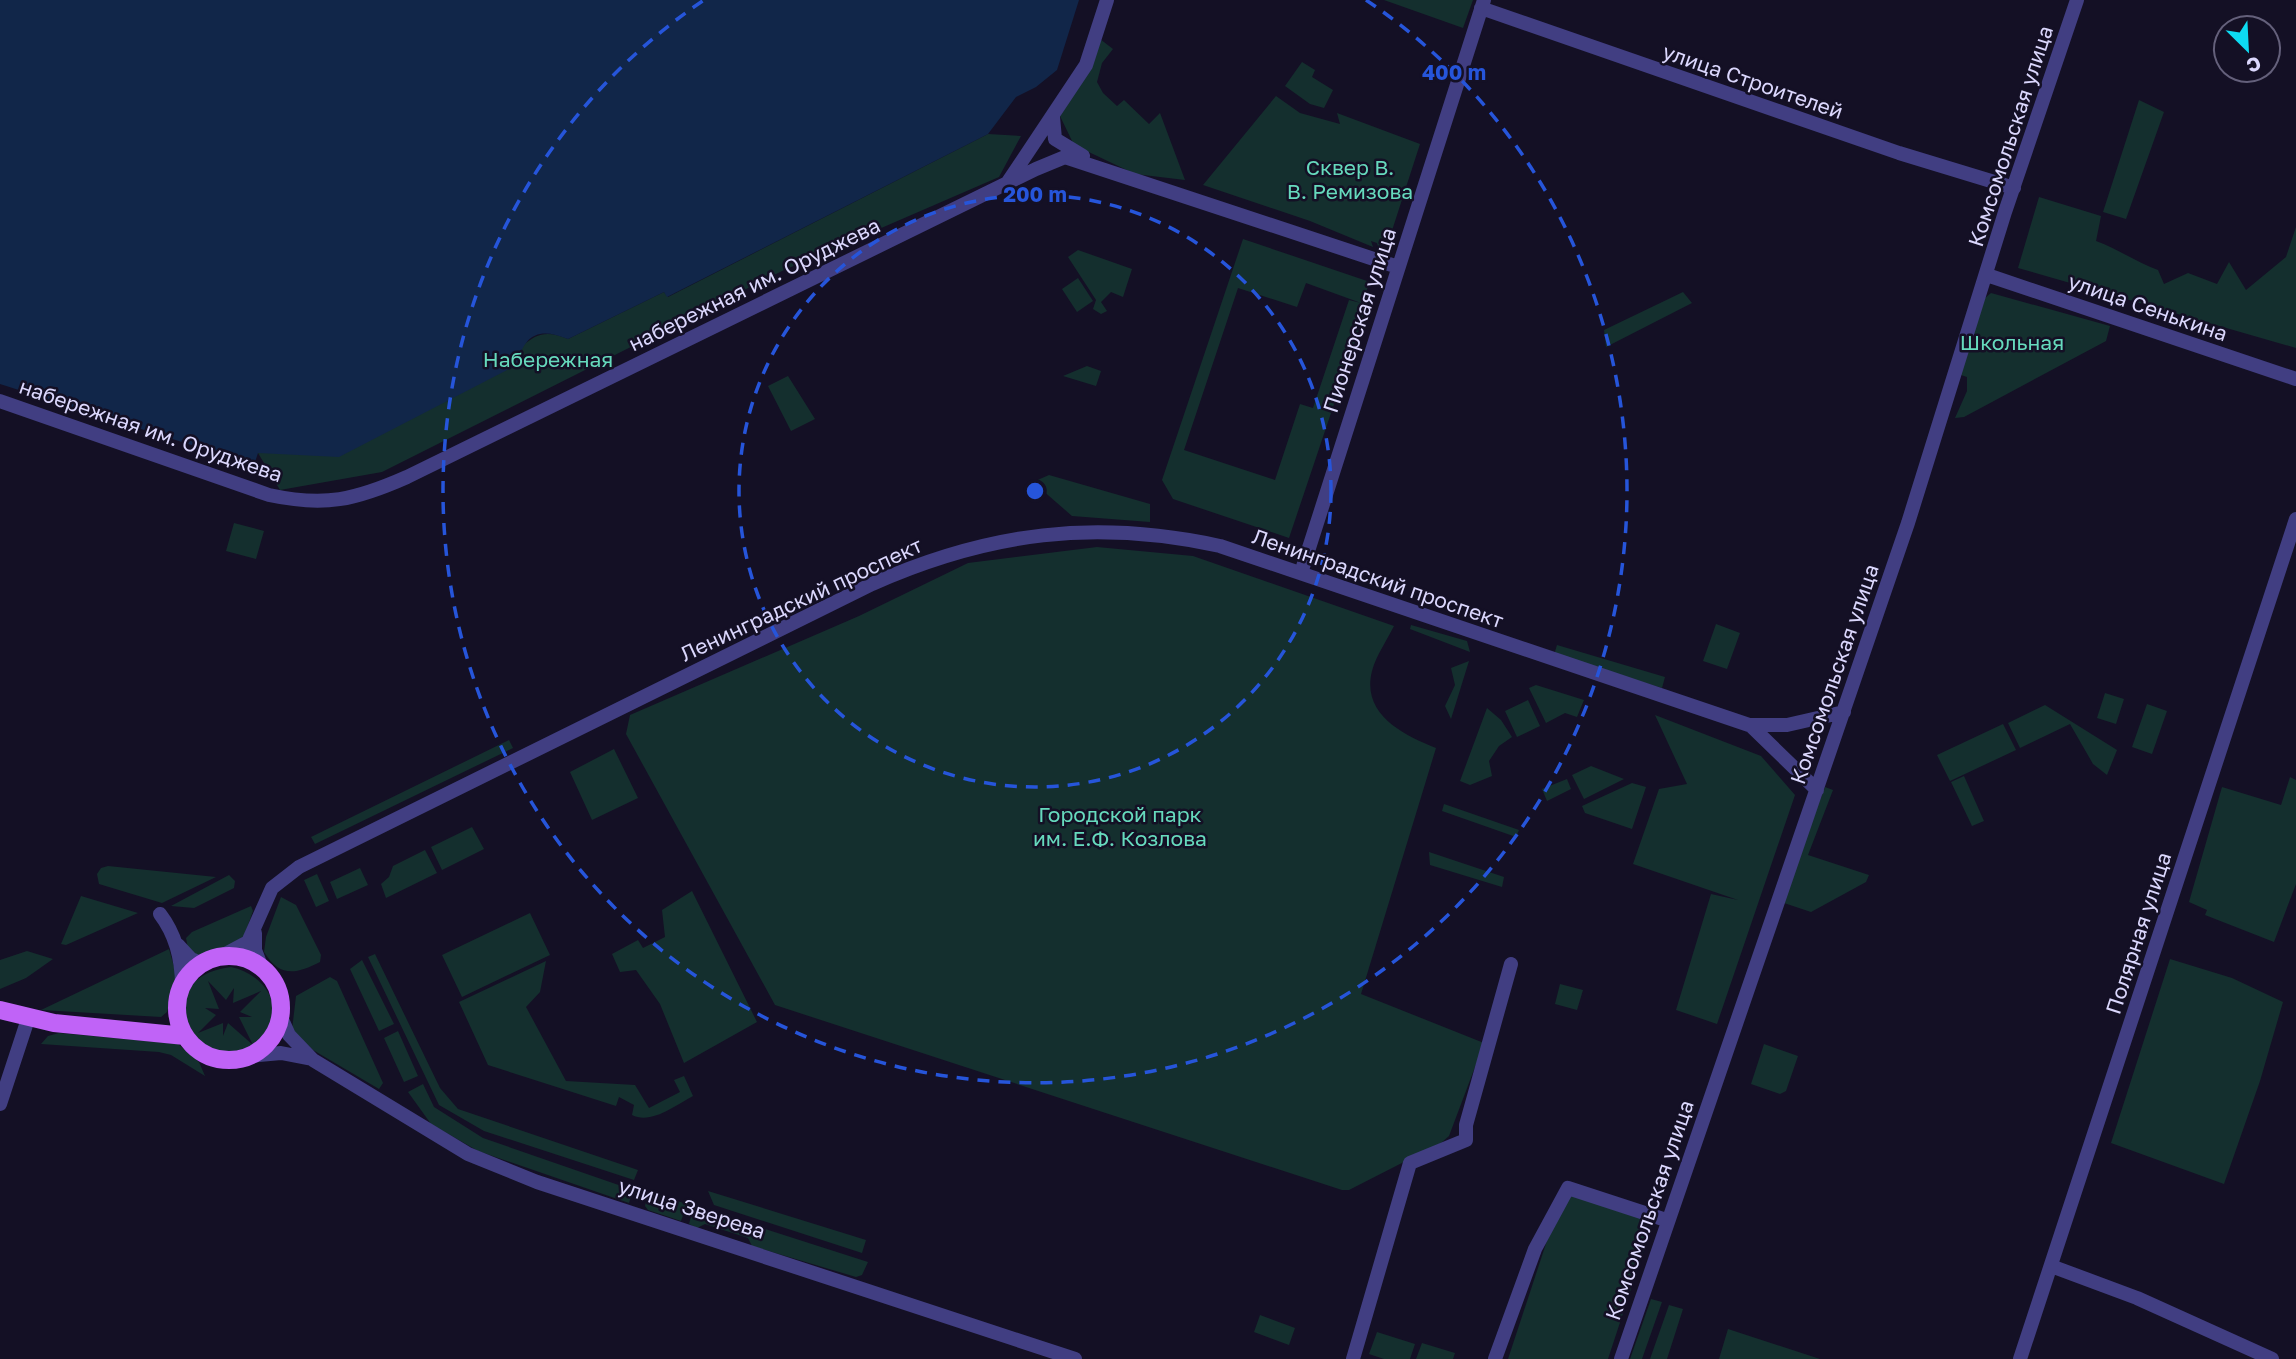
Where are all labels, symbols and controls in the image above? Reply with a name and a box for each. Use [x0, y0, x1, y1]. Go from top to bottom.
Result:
north arrow [2212, 14, 2282, 84]
street label: Комсомольская улица [1962, 22, 2058, 250]
street label: улица Строителей [1659, 38, 1847, 124]
text: С [2243, 52, 2265, 78]
text: 400 m [1422, 59, 1486, 85]
park label: Сквер В. В. Ремизова [1287, 154, 1413, 204]
text: 200 m [1003, 181, 1067, 207]
street label: набережная им. Оруджева [624, 212, 884, 356]
street label: Пионерская улица [1317, 224, 1401, 416]
street label: улица Сенькина [2065, 268, 2231, 346]
park label: Школьная [1960, 329, 2064, 355]
park label: Набережная [483, 346, 613, 372]
street label: набережная им. Оруджева [16, 373, 286, 487]
centre of rings [1023, 479, 1047, 503]
street label: Ленинградский проспект [1249, 523, 1507, 633]
street label: Ленинградский проспект [676, 531, 926, 667]
street label: Комсомольская улица [1784, 561, 1884, 787]
park label: Городской парк им. Е.Ф. Козлова [1033, 801, 1207, 851]
street label: Полярная улица [2100, 849, 2176, 1017]
street label: Комсомольская улица [1599, 1097, 1699, 1323]
street label: улица Зверева [615, 1172, 769, 1244]

